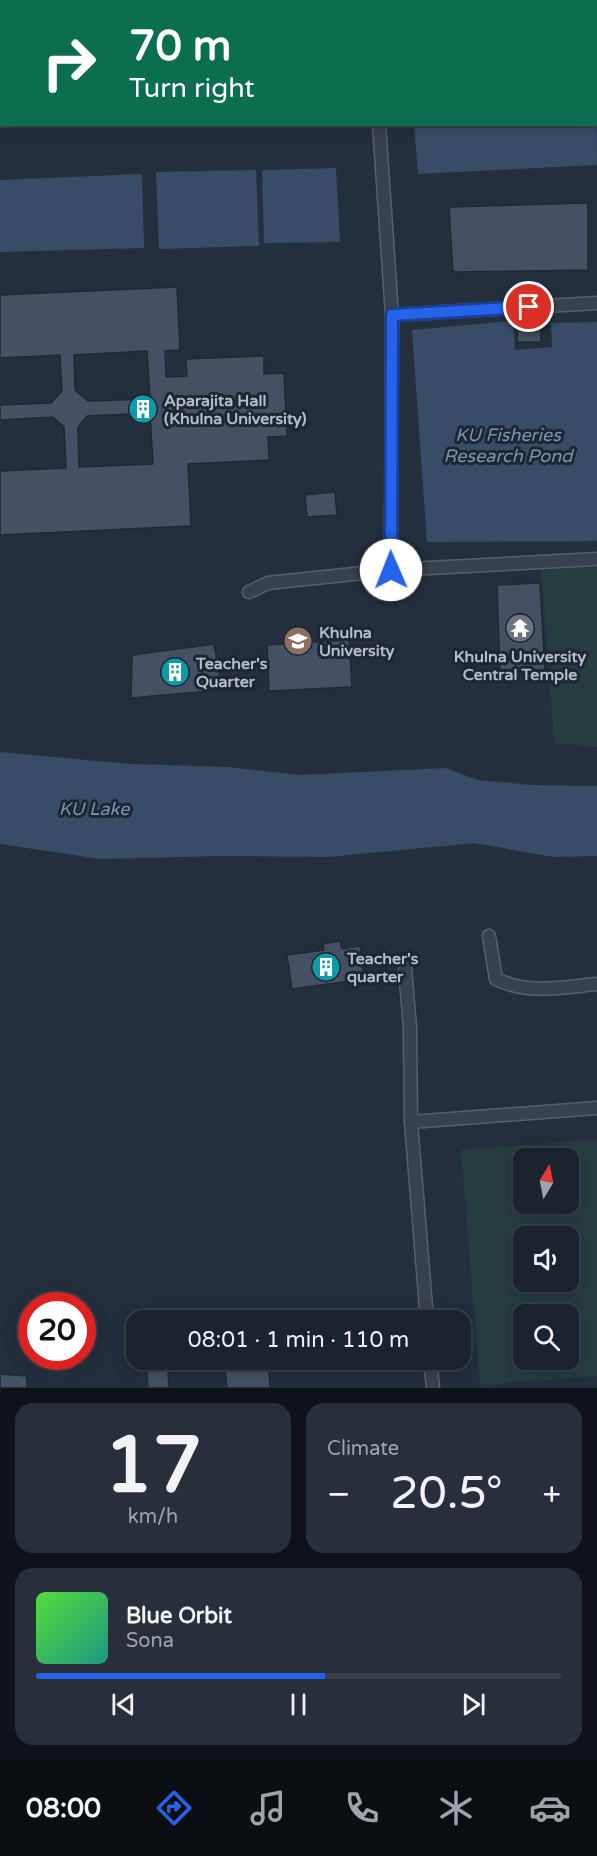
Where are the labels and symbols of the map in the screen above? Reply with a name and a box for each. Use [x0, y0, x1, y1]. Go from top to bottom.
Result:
pin [503, 281, 554, 332]
place label: Aparajita Hall (Khulna University) [164, 391, 306, 429]
building icon: Aparajita Hall (Khulna University) [127, 393, 159, 425]
water label: KU Fisheries Research Pond [444, 424, 575, 467]
position arrow [359, 538, 423, 602]
temple icon: Khulna University Central Temple [504, 612, 536, 644]
place label: Khulna University [319, 623, 395, 661]
school or university icon: Khulna University [282, 625, 314, 657]
place label: Khulna University Central Temple [454, 647, 587, 685]
place label: Teacher's Quarter [195, 654, 268, 692]
building icon: Teacher's Quarter [159, 656, 191, 688]
water label: KU Lake [59, 798, 130, 820]
place label: Teacher's quarter [346, 949, 419, 987]
building icon: Teacher's quarter [310, 951, 342, 983]
north arrow [513, 1148, 579, 1214]
speed limit sign: 20 [18, 1292, 96, 1370]

